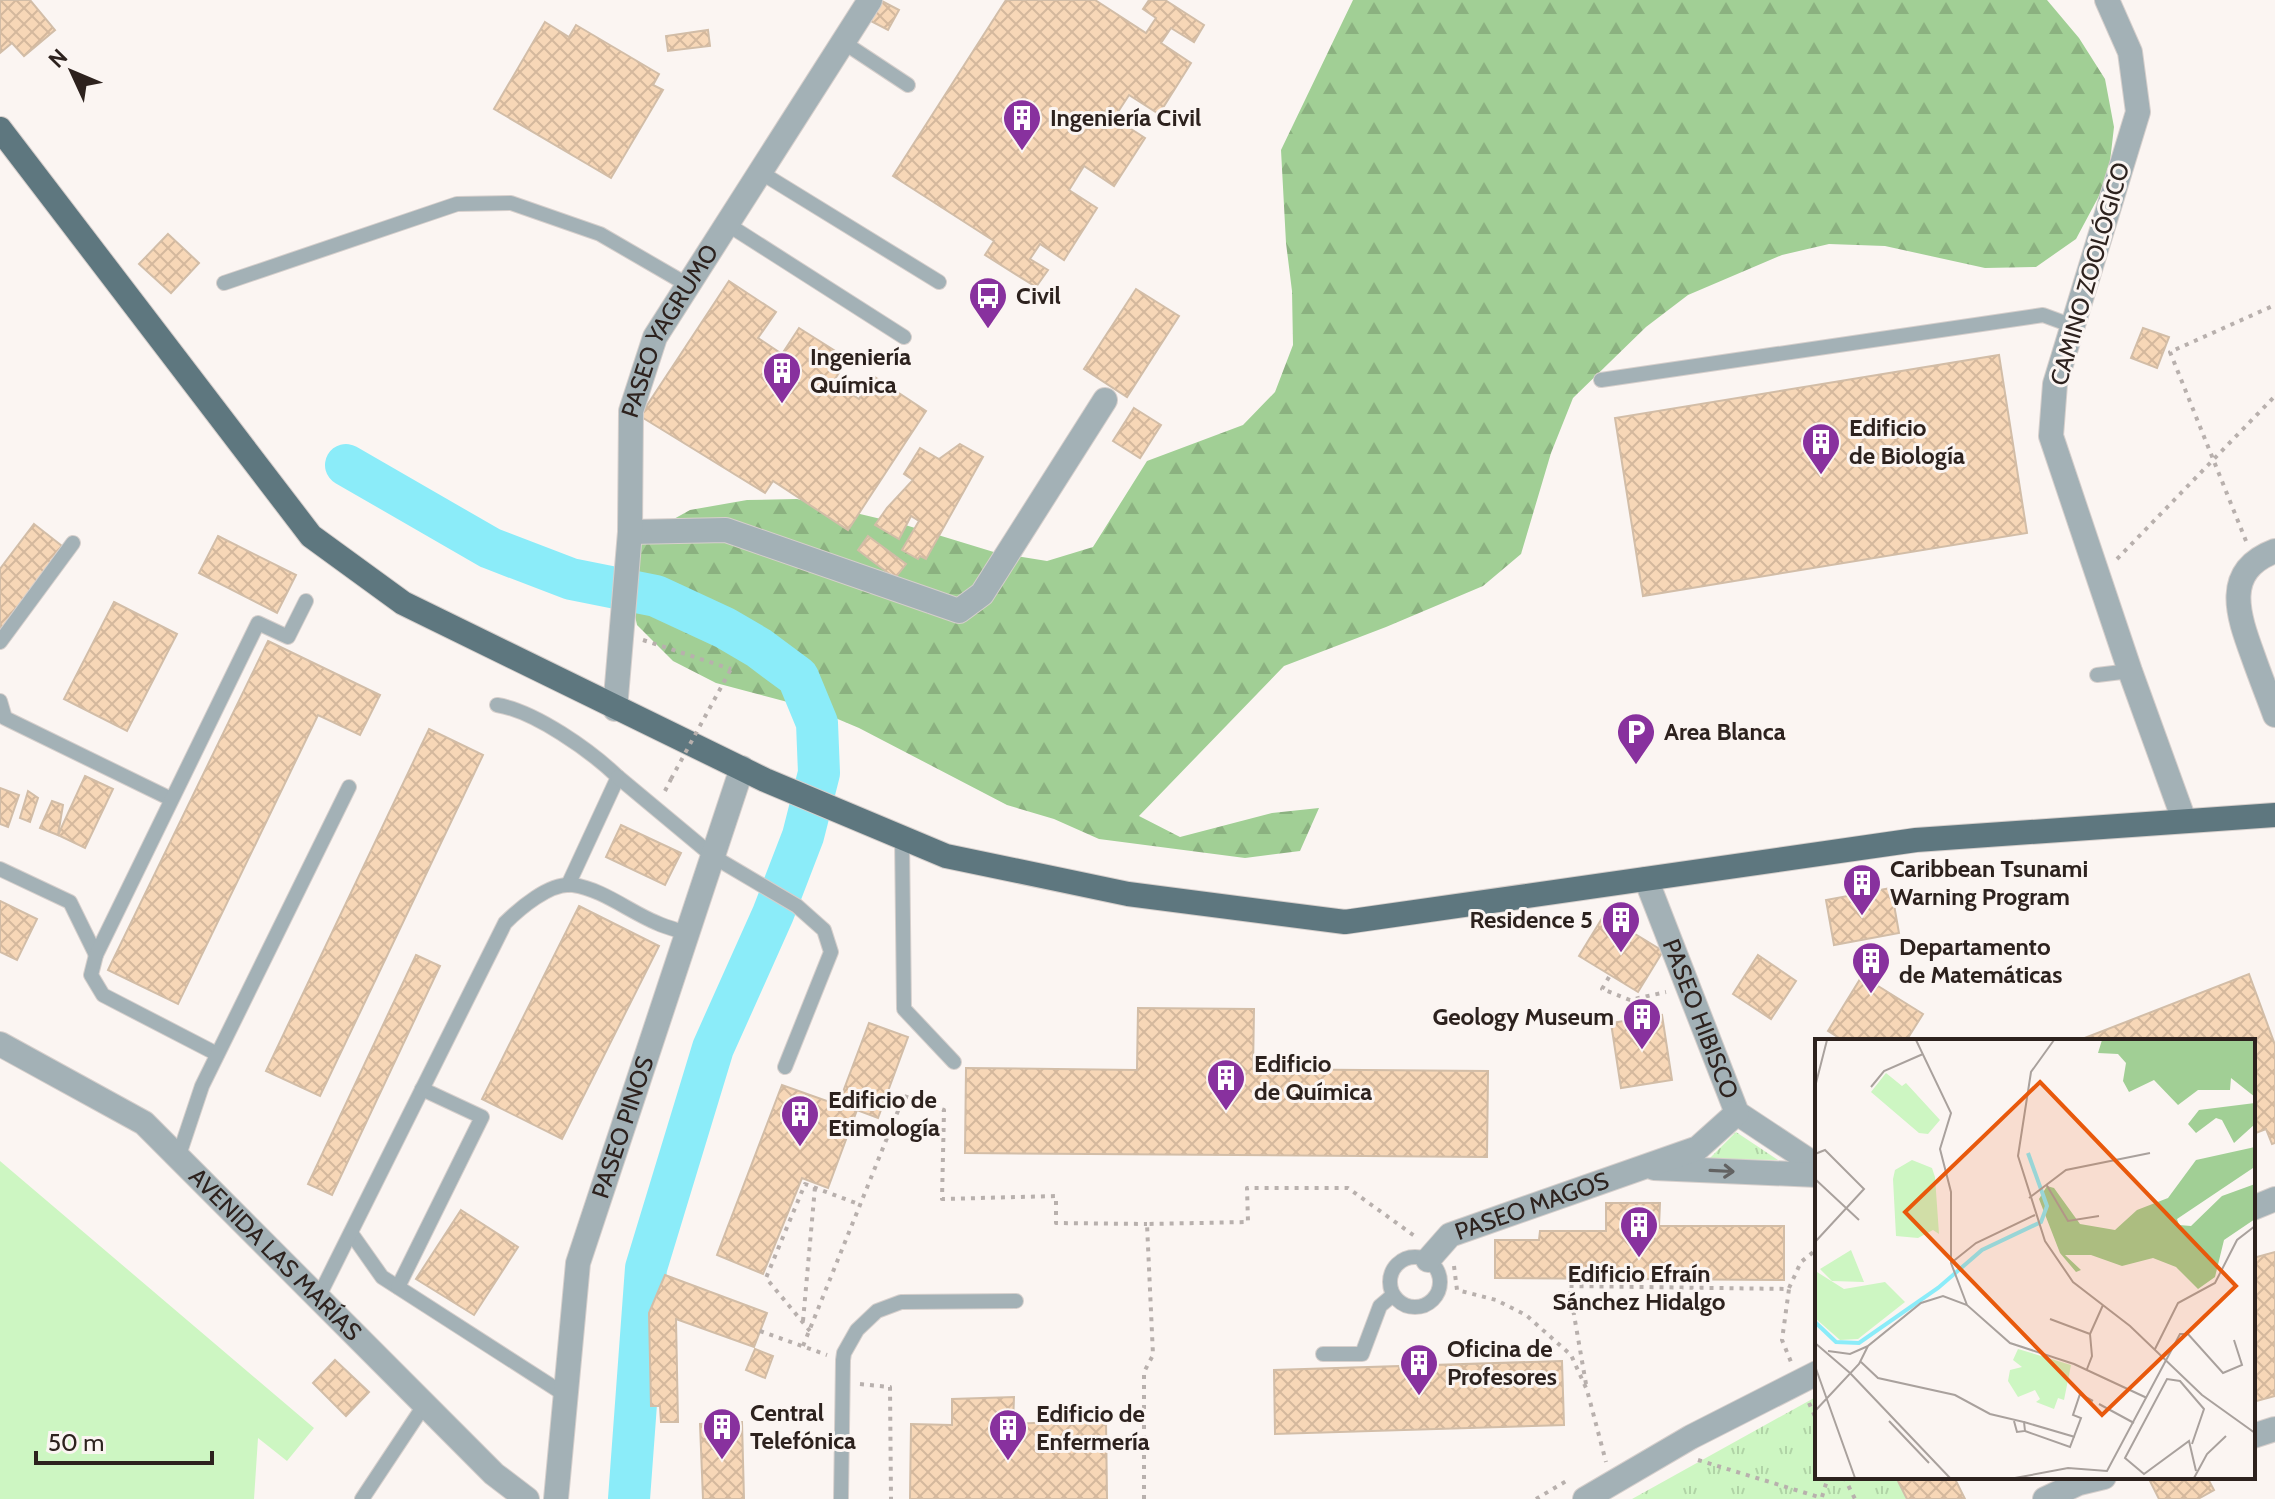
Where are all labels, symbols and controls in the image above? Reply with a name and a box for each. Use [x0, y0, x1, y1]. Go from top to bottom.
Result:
north arrow [32, 32, 112, 112]
text: N [43, 43, 73, 73]
building icon: Ingeniería Civil [1001, 97, 1043, 152]
place label: Ingeniería Civil [1050, 103, 1201, 132]
street label: CAMINO ZOOLÓGICO [2044, 159, 2135, 389]
street label: PASEO YAGRUMO [615, 239, 724, 421]
bus stop icon: Civil [967, 275, 1009, 330]
place label: Civil [1016, 281, 1061, 310]
place label: Ingeniería Química [810, 342, 911, 399]
building icon: Ingeniería Química [761, 350, 803, 405]
place label: Edificio de Biología [1849, 413, 1965, 470]
building icon: Edificio de Biología [1800, 421, 1842, 476]
parking icon: Area Blanca [1615, 711, 1657, 766]
place label: Area Blanca [1664, 717, 1786, 746]
place label: Caribbean Tsunami Warning Program [1890, 854, 2088, 911]
building icon: Caribbean Tsunami Warning Program [1841, 862, 1883, 917]
building icon: Residence 5 [1600, 899, 1642, 954]
place label: Residence 5 [1469, 905, 1593, 934]
place label: Departamento de Matemáticas [1899, 932, 2062, 989]
street label: PASEO HIBISCO [1657, 935, 1745, 1103]
building icon: Departamento de Matemáticas [1850, 940, 1892, 995]
building icon: Geology Museum [1621, 996, 1663, 1051]
place label: Geology Museum [1432, 1002, 1614, 1031]
inset map [1815, 1039, 2255, 1479]
place label: Edificio de Química [1254, 1049, 1372, 1106]
street label: PASEO PINOS [585, 1052, 660, 1202]
building icon: Edificio de Química [1205, 1057, 1247, 1112]
place label: Edificio de Etimología [828, 1085, 940, 1142]
building icon: Edificio de Etimología [779, 1093, 821, 1148]
street label: AVENIDA LAS MARÍAS [183, 1162, 368, 1347]
one-way arrow [1708, 1164, 1735, 1179]
street label: PASEO MAGOS [1451, 1165, 1613, 1246]
building icon: Edificio Efraín Sánchez Hidalgo [1618, 1204, 1660, 1259]
place label: Edificio Efraín Sánchez Hidalgo [1553, 1259, 1726, 1316]
place label: Oficina de Profesores [1447, 1334, 1557, 1391]
building icon: Oficina de Profesores [1398, 1342, 1440, 1397]
place label: Central Telefónica [750, 1398, 856, 1455]
place label: Edificio de Enfermería [1036, 1399, 1150, 1456]
building icon: Central Telefónica [701, 1406, 743, 1461]
building icon: Edificio de Enfermería [987, 1407, 1029, 1462]
scale bar [36, 1415, 212, 1465]
text: 50 m [48, 1428, 104, 1457]

